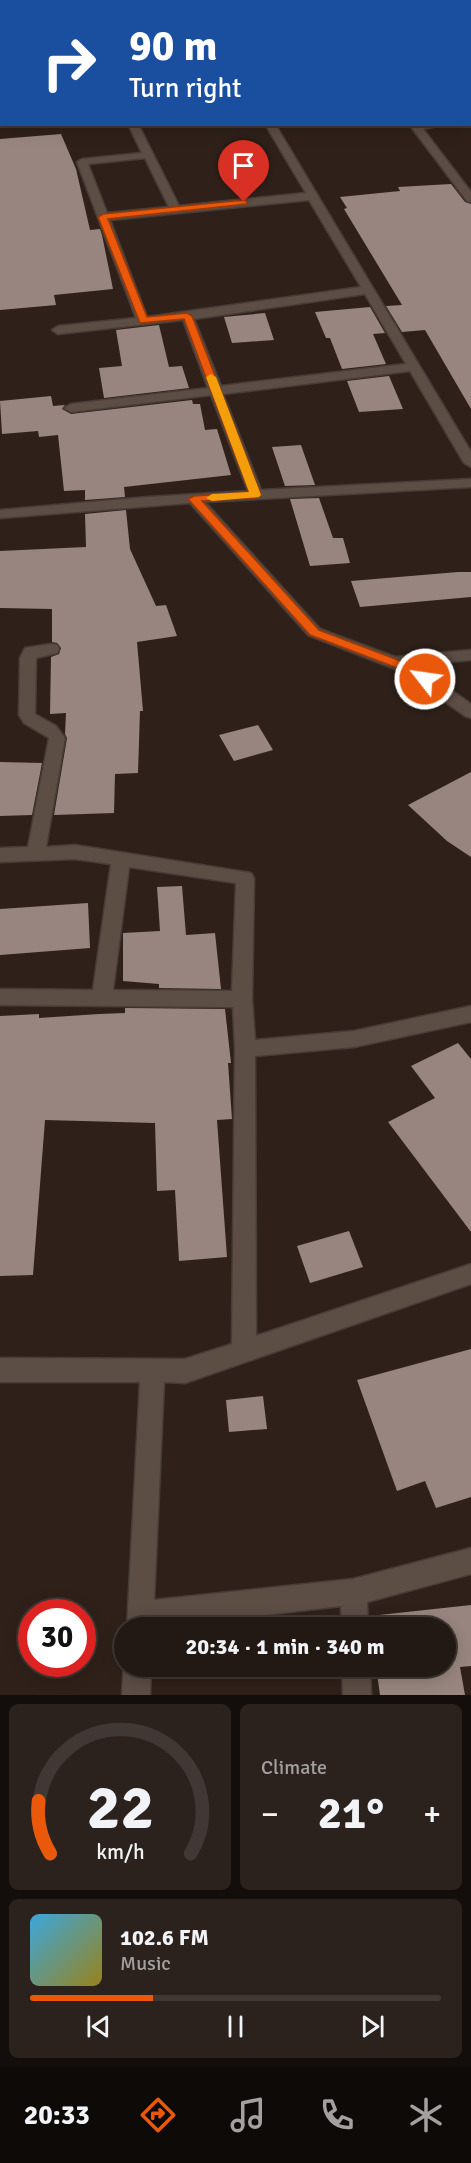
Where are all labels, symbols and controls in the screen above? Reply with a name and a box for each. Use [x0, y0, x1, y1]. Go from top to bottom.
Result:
text: 90 m [129, 21, 218, 72]
icon: right [30, 24, 108, 102]
text: Turn right [129, 72, 242, 105]
pin [218, 140, 269, 202]
icon: arrive [227, 149, 260, 182]
position arrow [393, 647, 457, 711]
speed limit sign: 30 [18, 1599, 96, 1677]
text: 20:34 · 1 min · 340 m [185, 1633, 385, 1660]
text: Climate [261, 1755, 327, 1780]
text: 22 [86, 1769, 154, 1846]
text: 21° [318, 1786, 384, 1841]
text: − [261, 1794, 279, 1835]
text: + [423, 1794, 441, 1835]
text: km/h [96, 1839, 144, 1865]
text: 102.6 FM [120, 1924, 209, 1951]
text: Music [120, 1951, 171, 1976]
icon: previous [82, 2010, 115, 2043]
icon: pause [219, 2010, 252, 2043]
icon: next [356, 2010, 389, 2043]
icon: directions [137, 2094, 179, 2136]
icon: music [227, 2094, 269, 2136]
icon: phone [316, 2094, 358, 2136]
icon: climate [405, 2094, 447, 2136]
text: 20:33 [24, 2099, 90, 2132]

